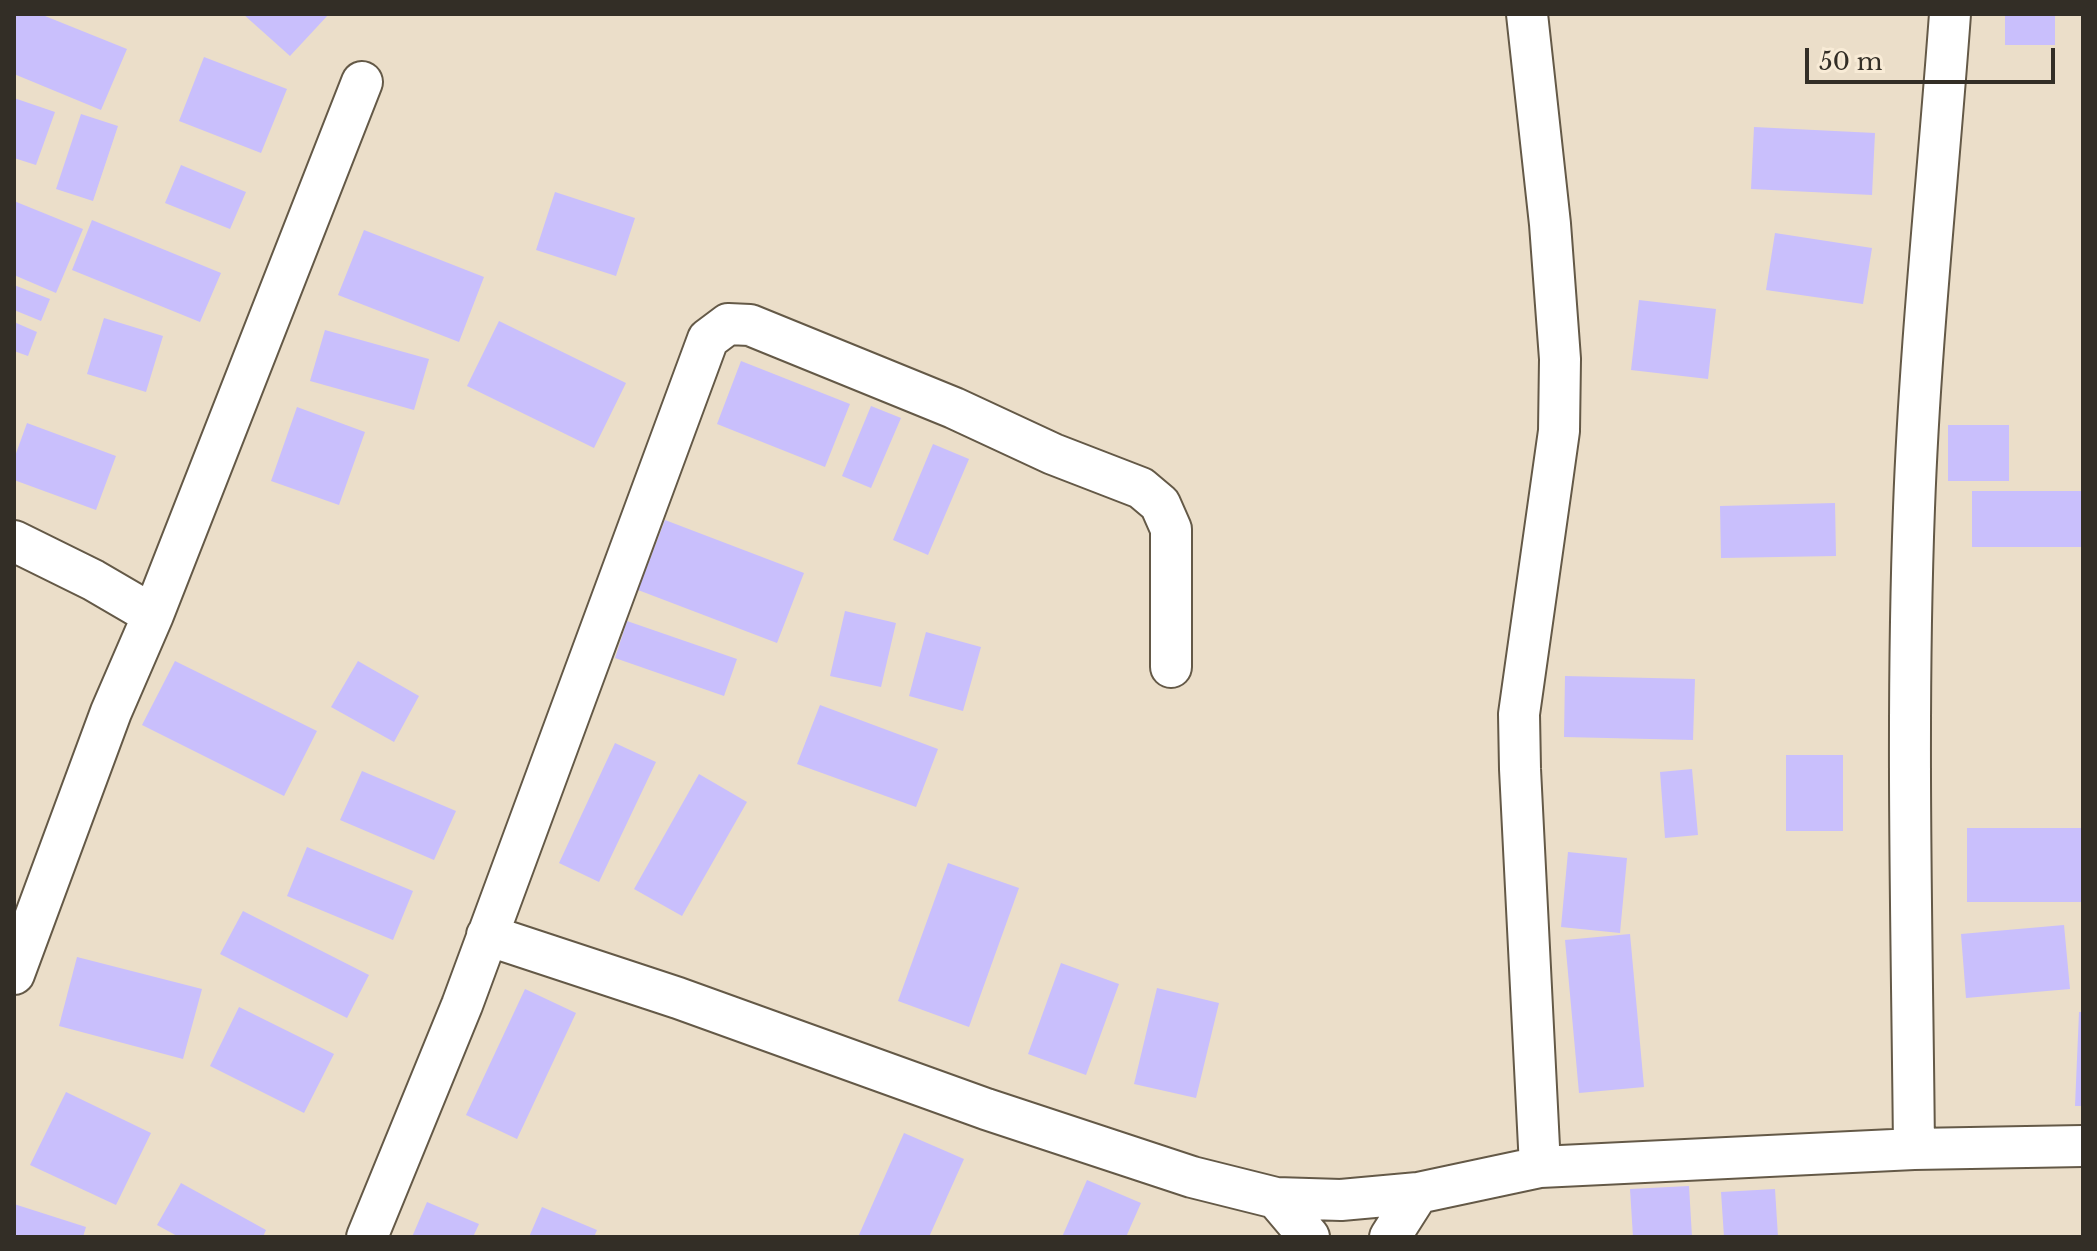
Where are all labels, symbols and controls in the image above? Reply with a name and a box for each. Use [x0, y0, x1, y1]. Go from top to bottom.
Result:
scale bar [1809, 32, 2059, 82]
text: 50 m [1819, 47, 1882, 76]

